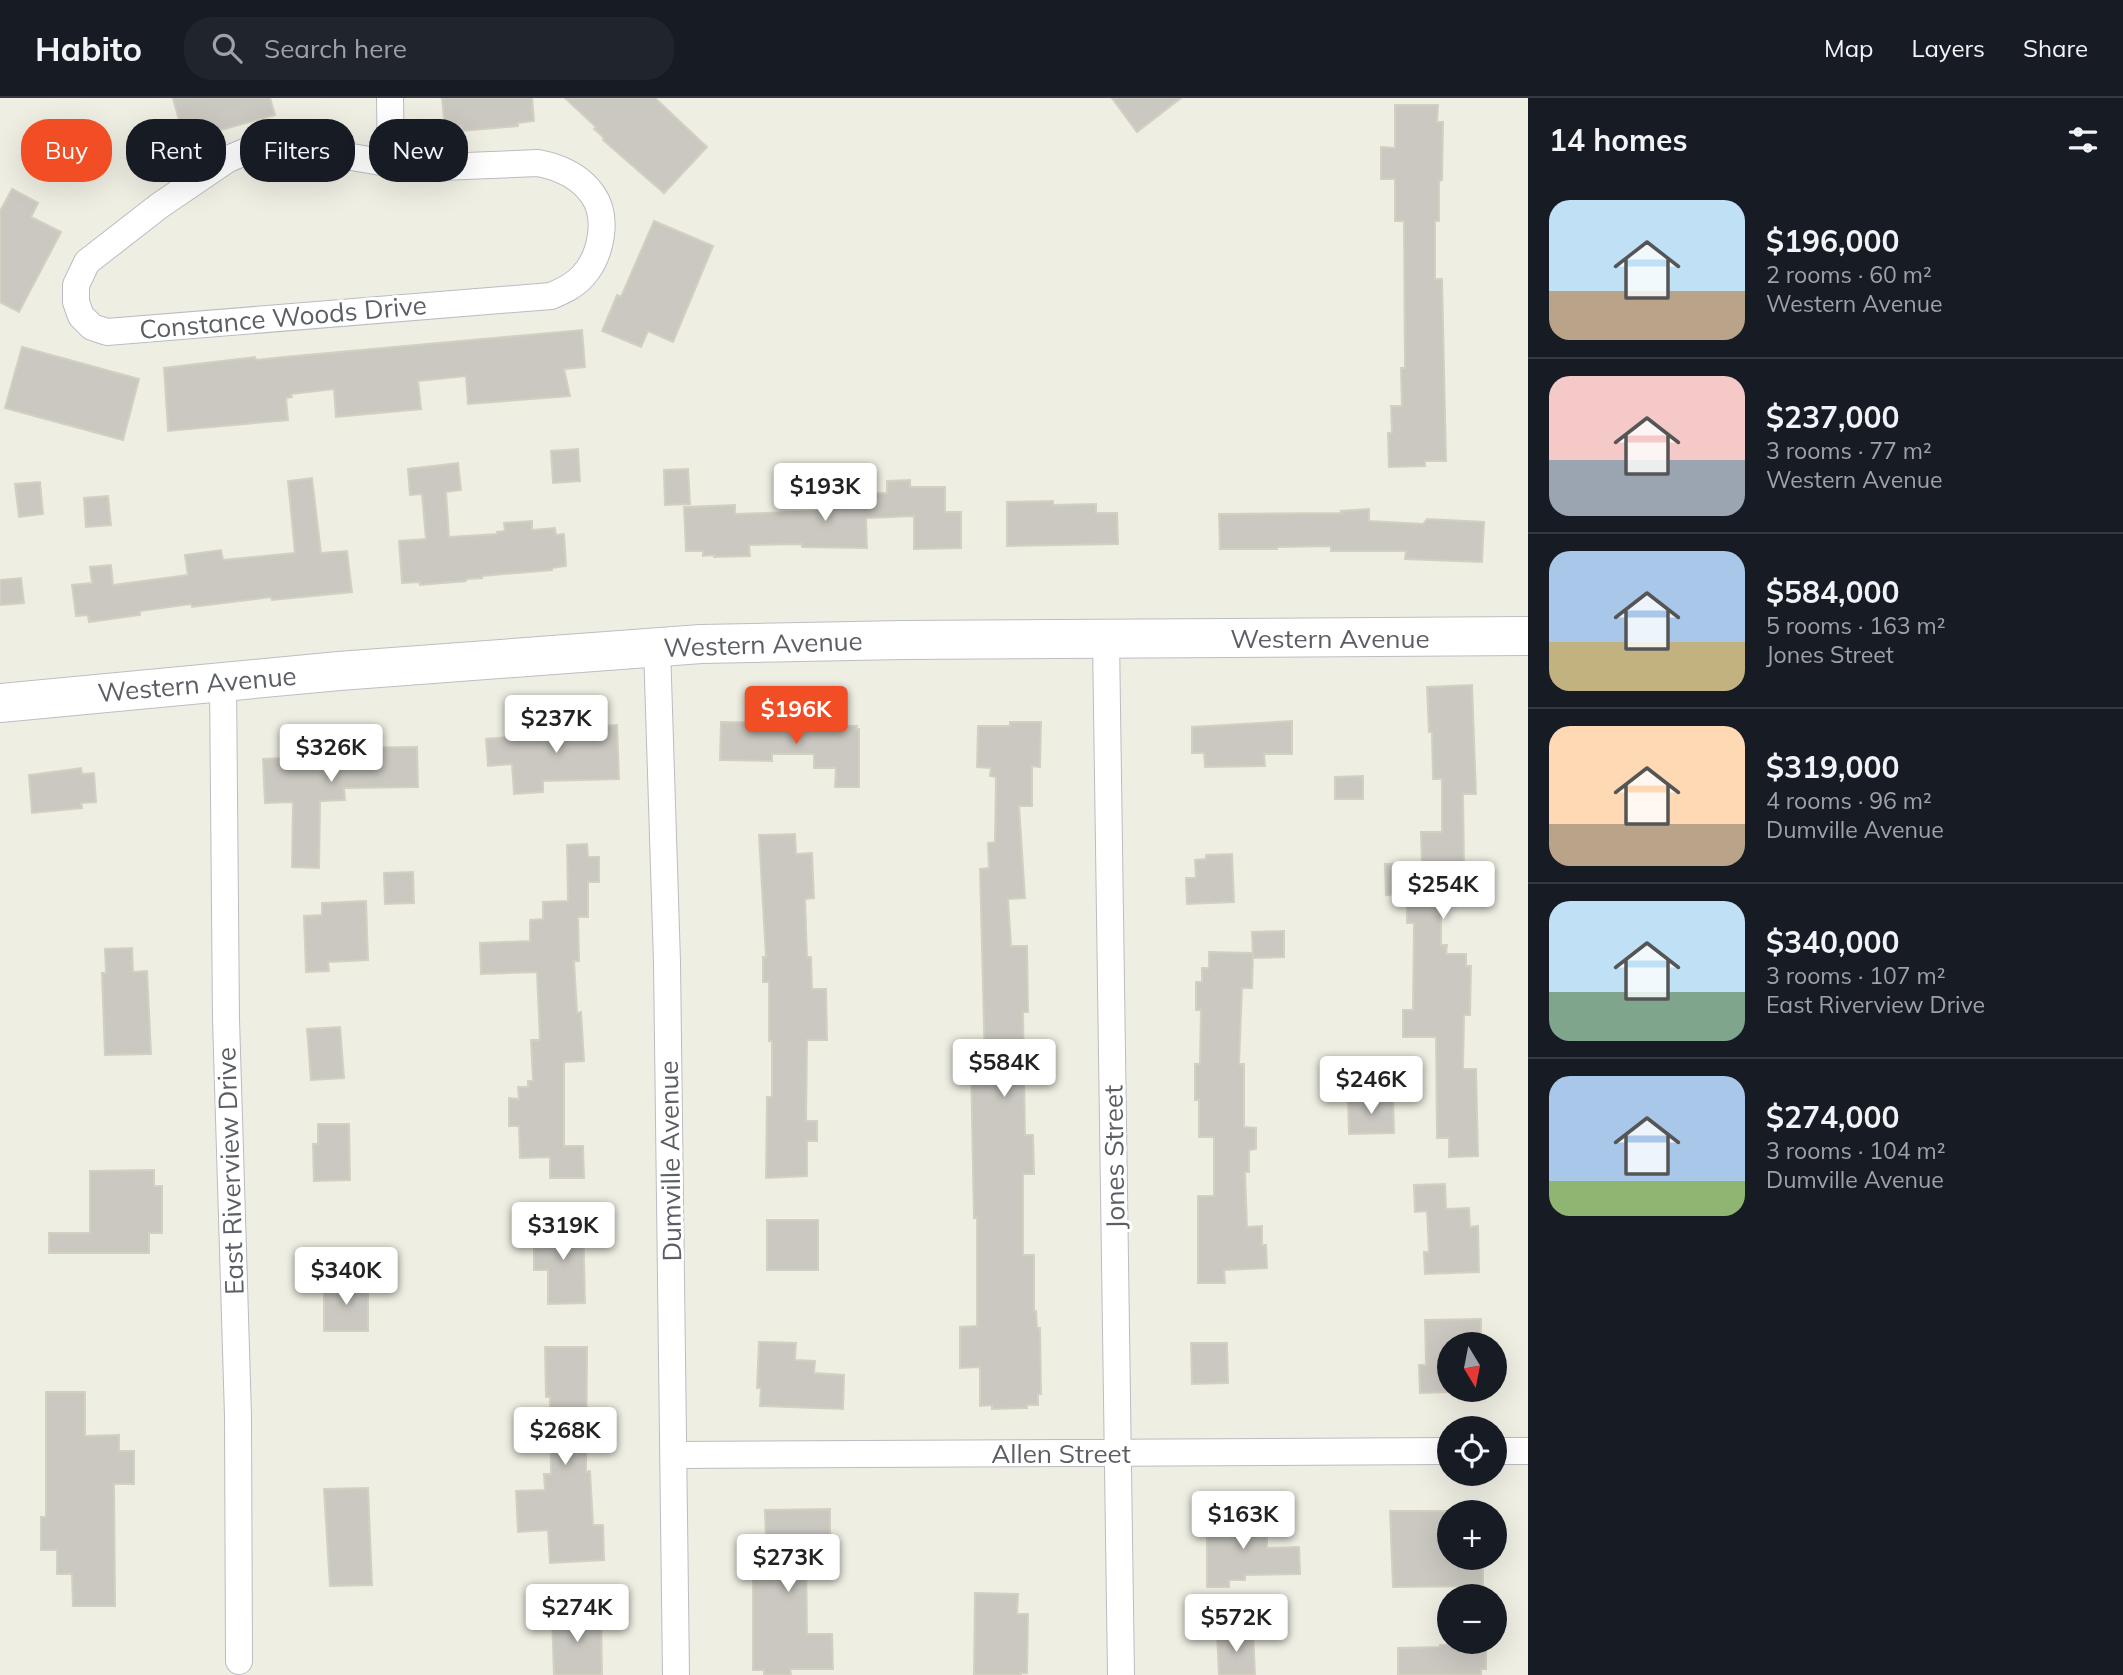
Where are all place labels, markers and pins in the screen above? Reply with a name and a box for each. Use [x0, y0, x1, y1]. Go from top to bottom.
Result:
pin: $193K [776, 464, 874, 523]
pin: $196K [747, 686, 845, 746]
pin: $237K [507, 696, 605, 755]
pin: $326K [282, 724, 380, 784]
pin: $254K [1394, 862, 1492, 921]
pin: $584K [955, 1040, 1053, 1099]
pin: $246K [1322, 1056, 1420, 1116]
pin: $319K [514, 1202, 612, 1262]
pin: $340K [297, 1248, 395, 1307]
pin: $268K [516, 1408, 614, 1467]
pin: $163K [1194, 1492, 1292, 1551]
pin: $273K [739, 1534, 837, 1594]
pin: $274K [528, 1584, 626, 1644]
pin: $572K [1187, 1594, 1285, 1654]

